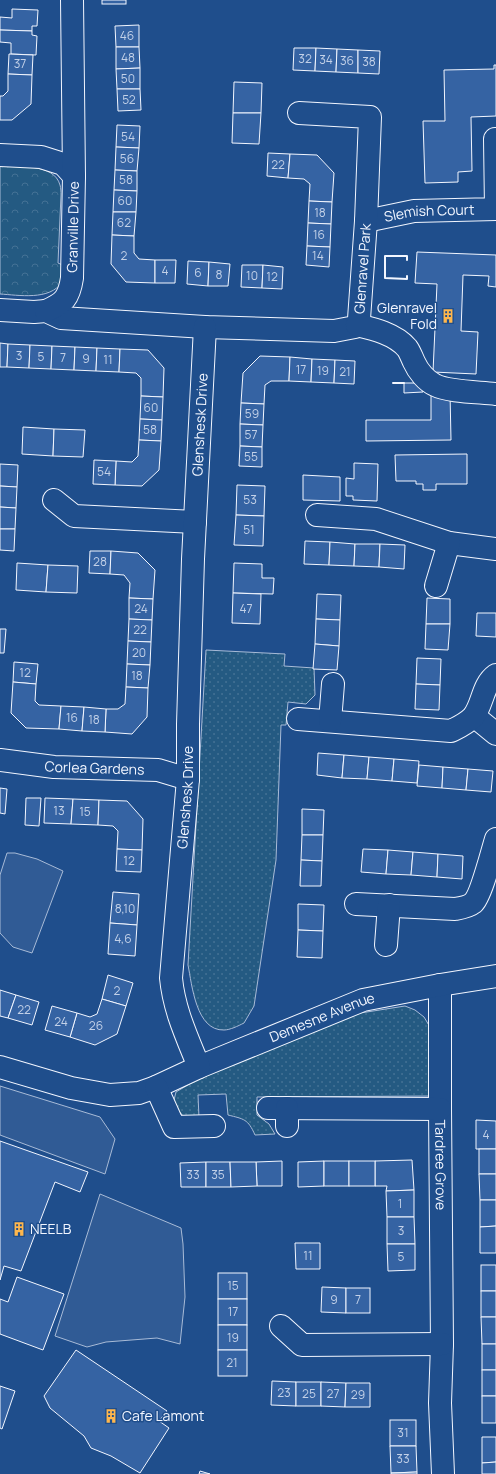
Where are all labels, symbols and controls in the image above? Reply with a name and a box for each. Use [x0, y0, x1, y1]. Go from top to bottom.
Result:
house number: 46 [120, 27, 134, 44]
house number: 48 [121, 49, 135, 66]
house number: 32 [298, 50, 312, 67]
house number: 34 [319, 51, 333, 68]
house number: 36 [340, 52, 354, 69]
house number: 38 [362, 53, 376, 70]
house number: 37 [14, 55, 26, 72]
house number: 50 [121, 70, 135, 87]
house number: 52 [122, 91, 136, 108]
house number: 54 [121, 128, 135, 145]
house number: 56 [120, 150, 134, 167]
house number: 22 [271, 156, 285, 173]
house number: 58 [119, 171, 133, 188]
street label: Granville Drive [62, 181, 83, 273]
house number: 60 [118, 192, 132, 209]
street label: Slemish Court [382, 200, 475, 226]
house number: 18 [314, 204, 326, 221]
house number: 62 [117, 214, 131, 231]
street label: Glenravel Park [349, 222, 375, 315]
house number: 16 [313, 226, 325, 243]
house number: 2 [121, 247, 128, 264]
house number: 14 [312, 247, 324, 264]
house number: 4 [161, 262, 169, 279]
house number: 6 [194, 264, 202, 281]
house number: 8 [216, 266, 223, 283]
house number: 10 [246, 267, 258, 284]
house number: 12 [266, 268, 278, 285]
place label: Glenravel Fold [377, 298, 437, 333]
building icon: Glenravel Fold [440, 308, 456, 324]
house number: 3 [16, 347, 22, 364]
house number: 5 [38, 348, 45, 365]
house number: 7 [60, 349, 66, 366]
house number: 9 [82, 350, 90, 367]
house number: 11 [103, 351, 113, 368]
house number: 17 [296, 361, 306, 378]
house number: 19 [317, 362, 329, 379]
house number: 21 [339, 363, 351, 380]
street label: Glenshesk Drive [187, 373, 212, 477]
house number: 60 [144, 399, 158, 416]
house number: 59 [245, 405, 259, 422]
house number: 58 [143, 421, 157, 438]
house number: 57 [245, 426, 257, 443]
house number: 55 [244, 448, 258, 465]
house number: 54 [97, 463, 111, 480]
house number: 53 [243, 491, 257, 508]
house number: 51 [243, 521, 255, 538]
house number: 28 [93, 553, 107, 570]
house number: 24 [134, 600, 148, 617]
house number: 47 [239, 600, 253, 617]
house number: 22 [133, 621, 147, 638]
house number: 20 [132, 644, 146, 661]
house number: 12 [19, 664, 31, 681]
house number: 18 [131, 667, 143, 684]
house number: 16 [66, 709, 78, 726]
house number: 18 [88, 711, 100, 728]
street label: Glenshesk Drive [172, 746, 197, 850]
street label: Corlea Gardens [44, 756, 145, 779]
house number: 13 [53, 802, 65, 819]
house number: 15 [79, 803, 91, 820]
house number: 12 [123, 852, 135, 869]
house number: 8,10 [115, 900, 135, 917]
house number: 4,6 [114, 930, 132, 947]
house number: 2 [114, 982, 121, 999]
street label: Demesne Avenue [266, 988, 376, 1046]
house number: 22 [17, 1001, 31, 1018]
house number: 24 [54, 1013, 68, 1030]
house number: 26 [89, 1017, 103, 1034]
street label: Tardree Grove [431, 1120, 451, 1210]
house number: 4 [482, 1126, 490, 1143]
house number: 33 [186, 1166, 200, 1183]
house number: 35 [211, 1166, 225, 1183]
house number: 1 [398, 1195, 402, 1212]
place label: NEELB [30, 1219, 72, 1238]
building icon: NEELB [11, 1221, 27, 1237]
house number: 3 [398, 1222, 404, 1239]
house number: 11 [303, 1247, 313, 1264]
house number: 5 [398, 1248, 405, 1265]
house number: 15 [227, 1277, 239, 1294]
house number: 9 [330, 1291, 338, 1308]
house number: 7 [355, 1291, 361, 1308]
house number: 17 [228, 1303, 238, 1320]
house number: 19 [227, 1329, 239, 1346]
house number: 21 [226, 1354, 238, 1371]
house number: 23 [277, 1384, 291, 1401]
house number: 25 [302, 1385, 316, 1402]
house number: 27 [327, 1385, 339, 1402]
house number: 29 [351, 1386, 365, 1403]
place label: Cafe Lamont [122, 1406, 205, 1425]
building icon: Cafe Lamont [103, 1408, 119, 1424]
house number: 31 [397, 1424, 409, 1441]
house number: 33 [396, 1450, 410, 1467]

